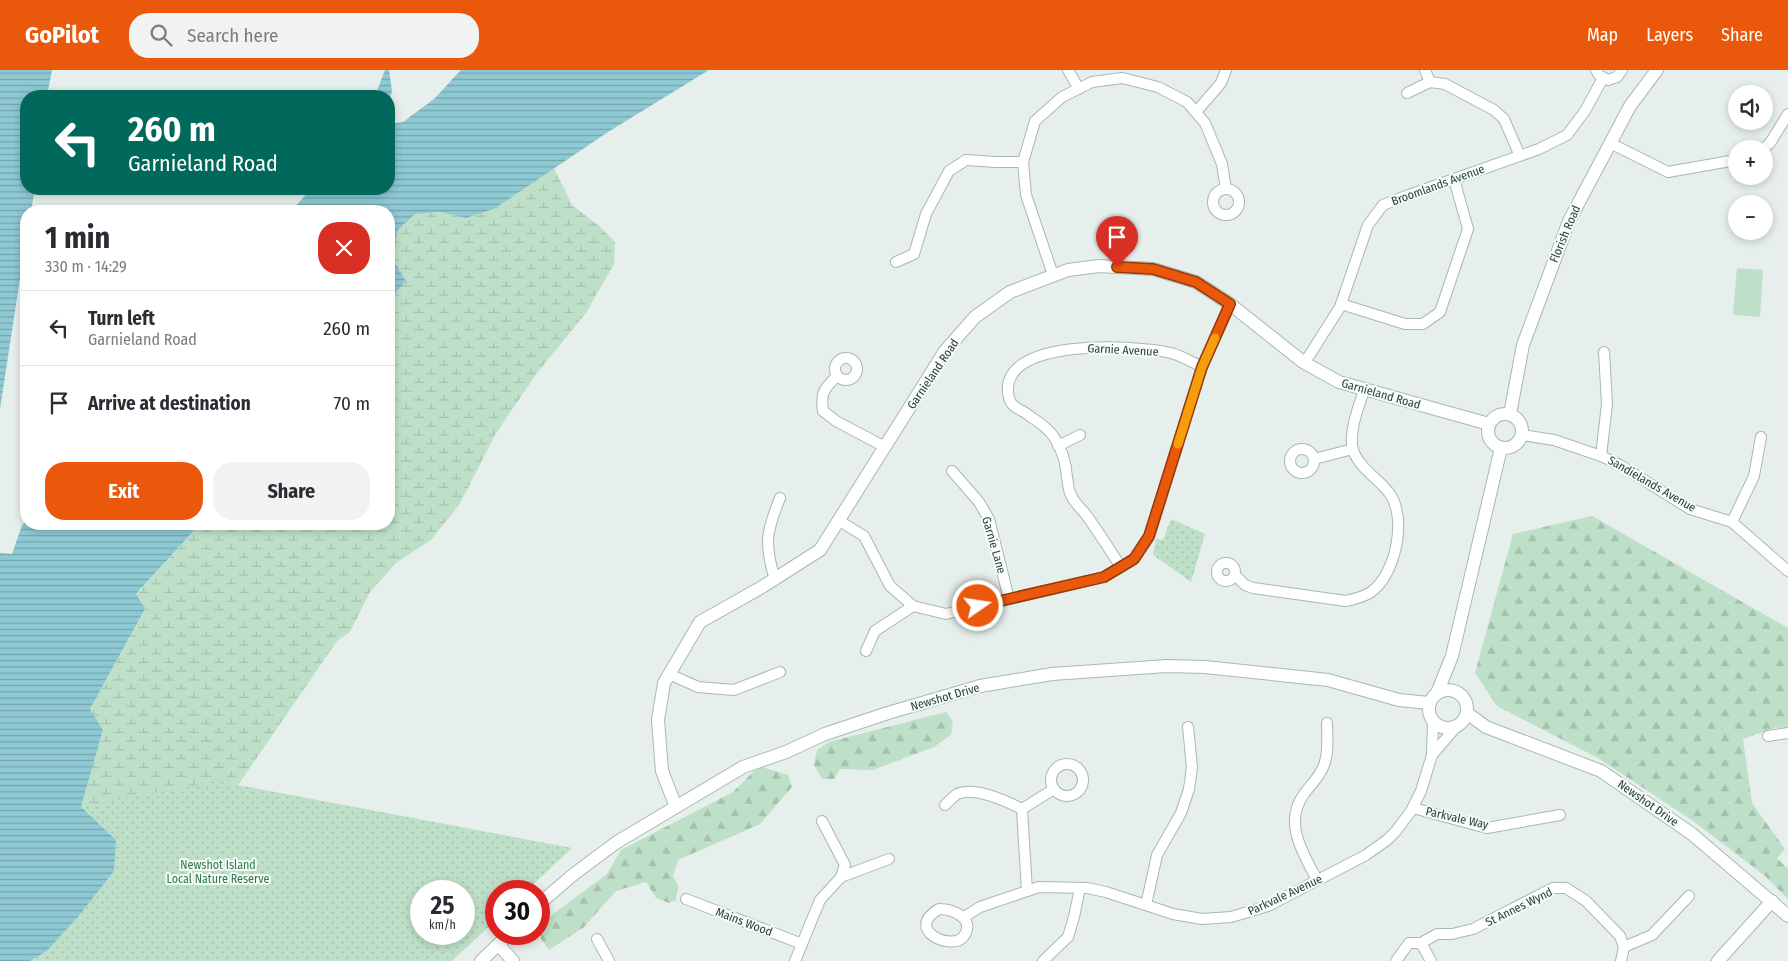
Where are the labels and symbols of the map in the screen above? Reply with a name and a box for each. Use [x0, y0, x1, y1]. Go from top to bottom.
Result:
street label: Broomlands Avenue [1390, 162, 1487, 208]
street label: Florish Road [1547, 203, 1583, 265]
pin [1096, 216, 1138, 267]
street label: Garnieland Road [904, 336, 962, 412]
street label: Garnie Avenue [1087, 341, 1159, 359]
street label: Garnieland Road [1340, 376, 1422, 412]
street label: Sandielands Avenue [1606, 453, 1699, 515]
street label: Garnie Lane [979, 515, 1009, 575]
position arrow [951, 579, 1003, 631]
street label: Newshot Drive [909, 680, 981, 714]
street label: Newshot Drive [1615, 777, 1681, 829]
street label: Parkvale Way [1424, 804, 1490, 832]
park label: Newshot Island Local Nature Reserve [167, 858, 269, 886]
street label: Parkvale Avenue [1246, 872, 1324, 918]
speed limit sign: 30 [485, 880, 550, 945]
street label: St Annes Wynd [1483, 885, 1555, 929]
street label: Mains Wood [714, 905, 774, 939]

